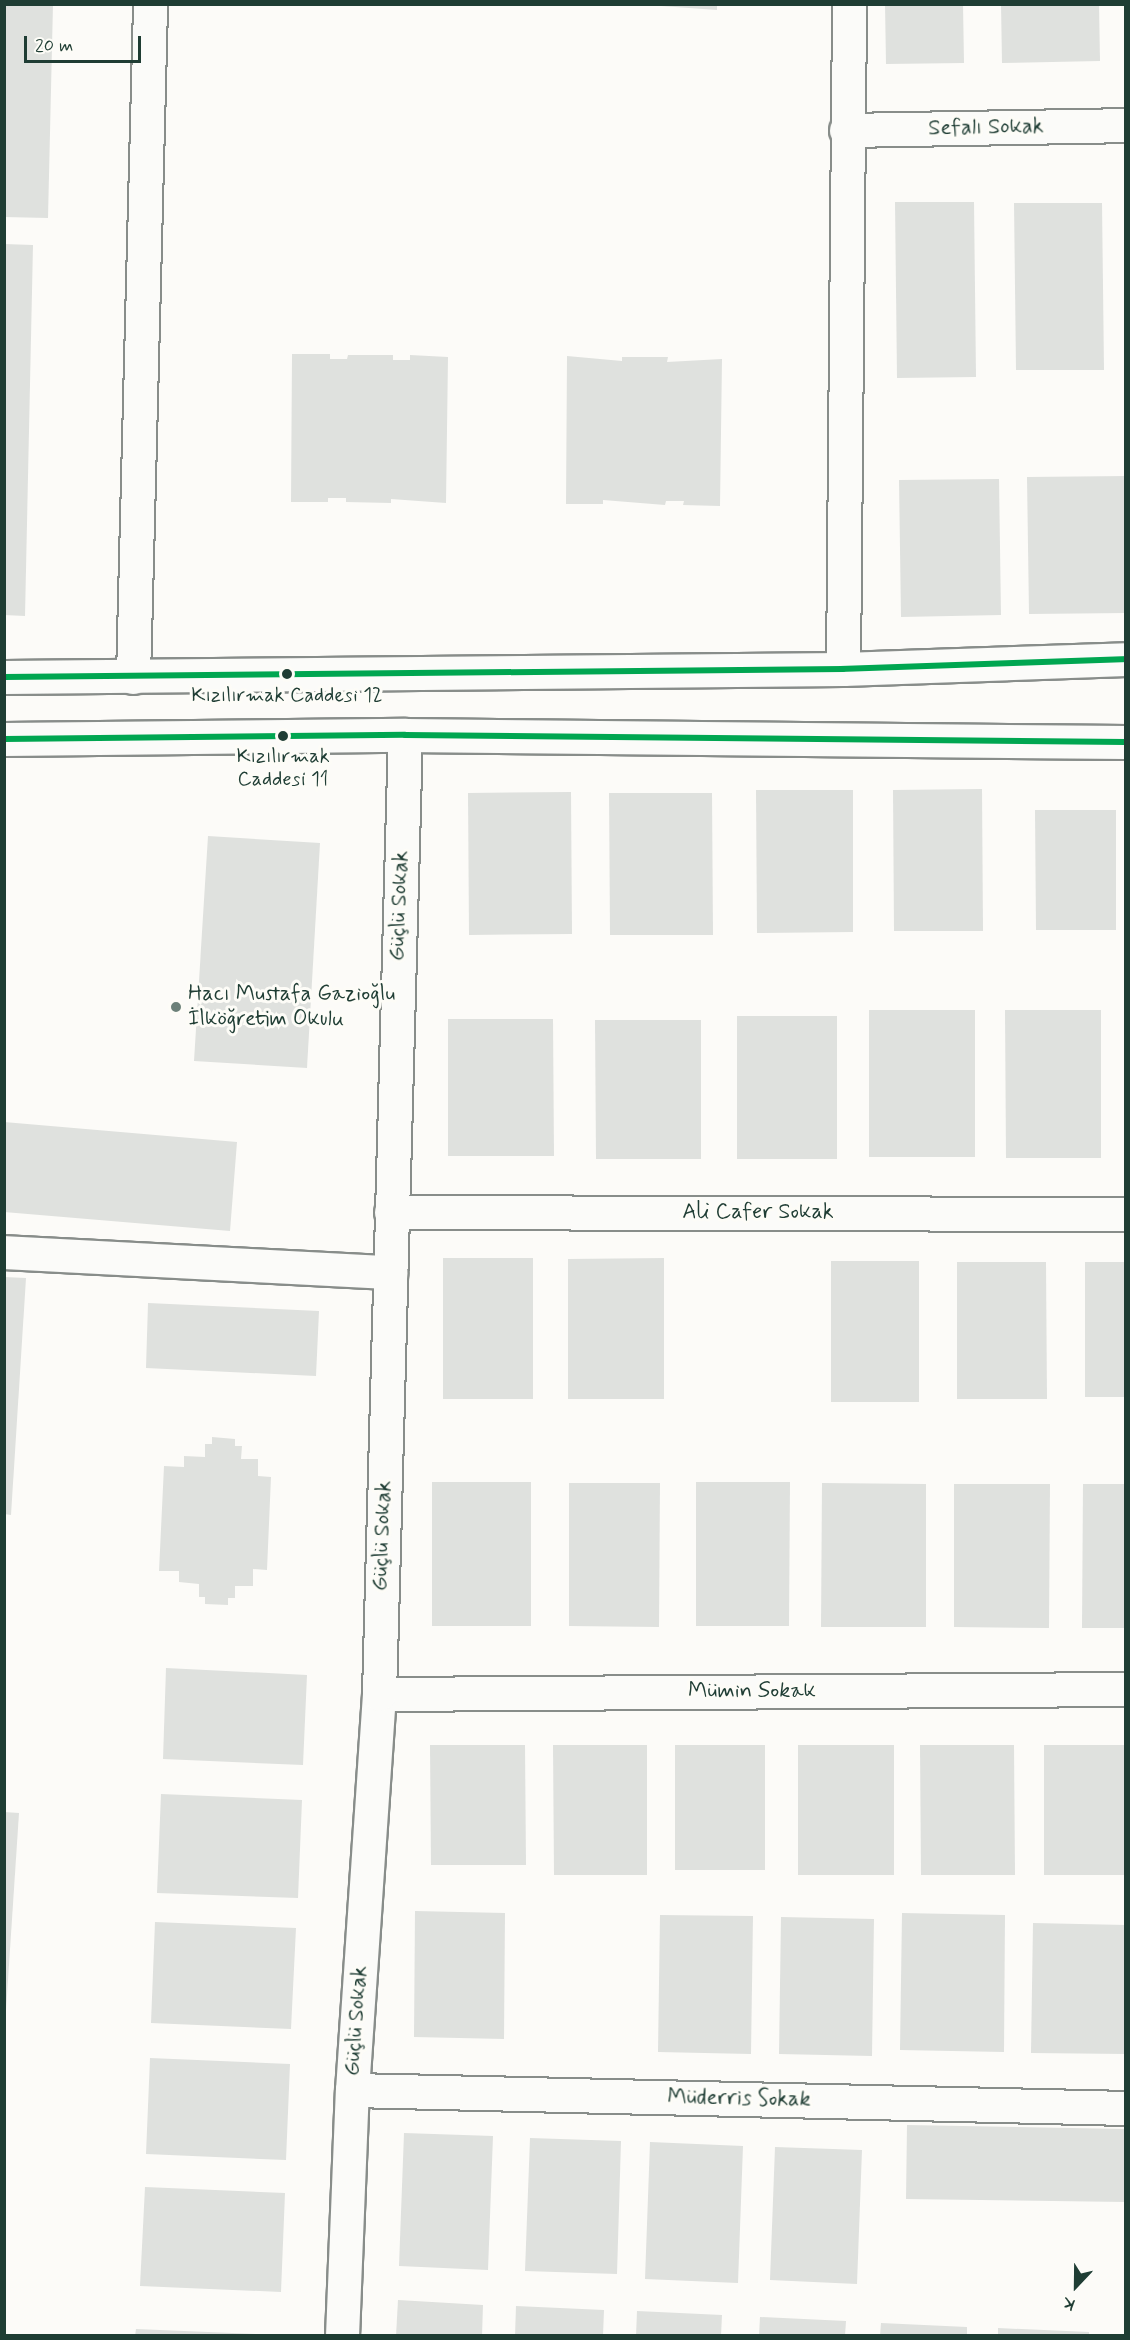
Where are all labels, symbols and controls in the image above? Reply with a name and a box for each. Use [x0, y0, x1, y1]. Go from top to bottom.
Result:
scale bar [27, 24, 144, 62]
text: 20 m [35, 34, 73, 58]
street label: Sefalı Sokak [928, 114, 1044, 142]
marker: Kızılırmak Caddesi 12 [281, 668, 293, 680]
place label: Kızılırmak Caddesi 12 [191, 683, 383, 707]
marker: Kızılırmak Caddesi 11 [277, 730, 289, 742]
place label: Kızılırmak Caddesi 11 [236, 745, 330, 792]
street label: Güçlü Sokak [385, 850, 415, 962]
place label: Hacı Mustafa Gazioğlu İlköğretim Okulu [188, 981, 393, 1032]
marker: Hacı Mustafa Gazioğlu İlköğretim Okulu [169, 1000, 183, 1014]
street label: Ali Cafer Sokak [682, 1200, 834, 1226]
street label: Güçlü Sokak [368, 1480, 398, 1592]
street label: Mümin Sokak [689, 1679, 815, 1705]
street label: Güçlü Sokak [340, 1965, 374, 2077]
street label: Müderris Sokak [666, 2085, 812, 2113]
north arrow [1046, 2256, 1106, 2316]
text: K [1060, 2291, 1078, 2315]

